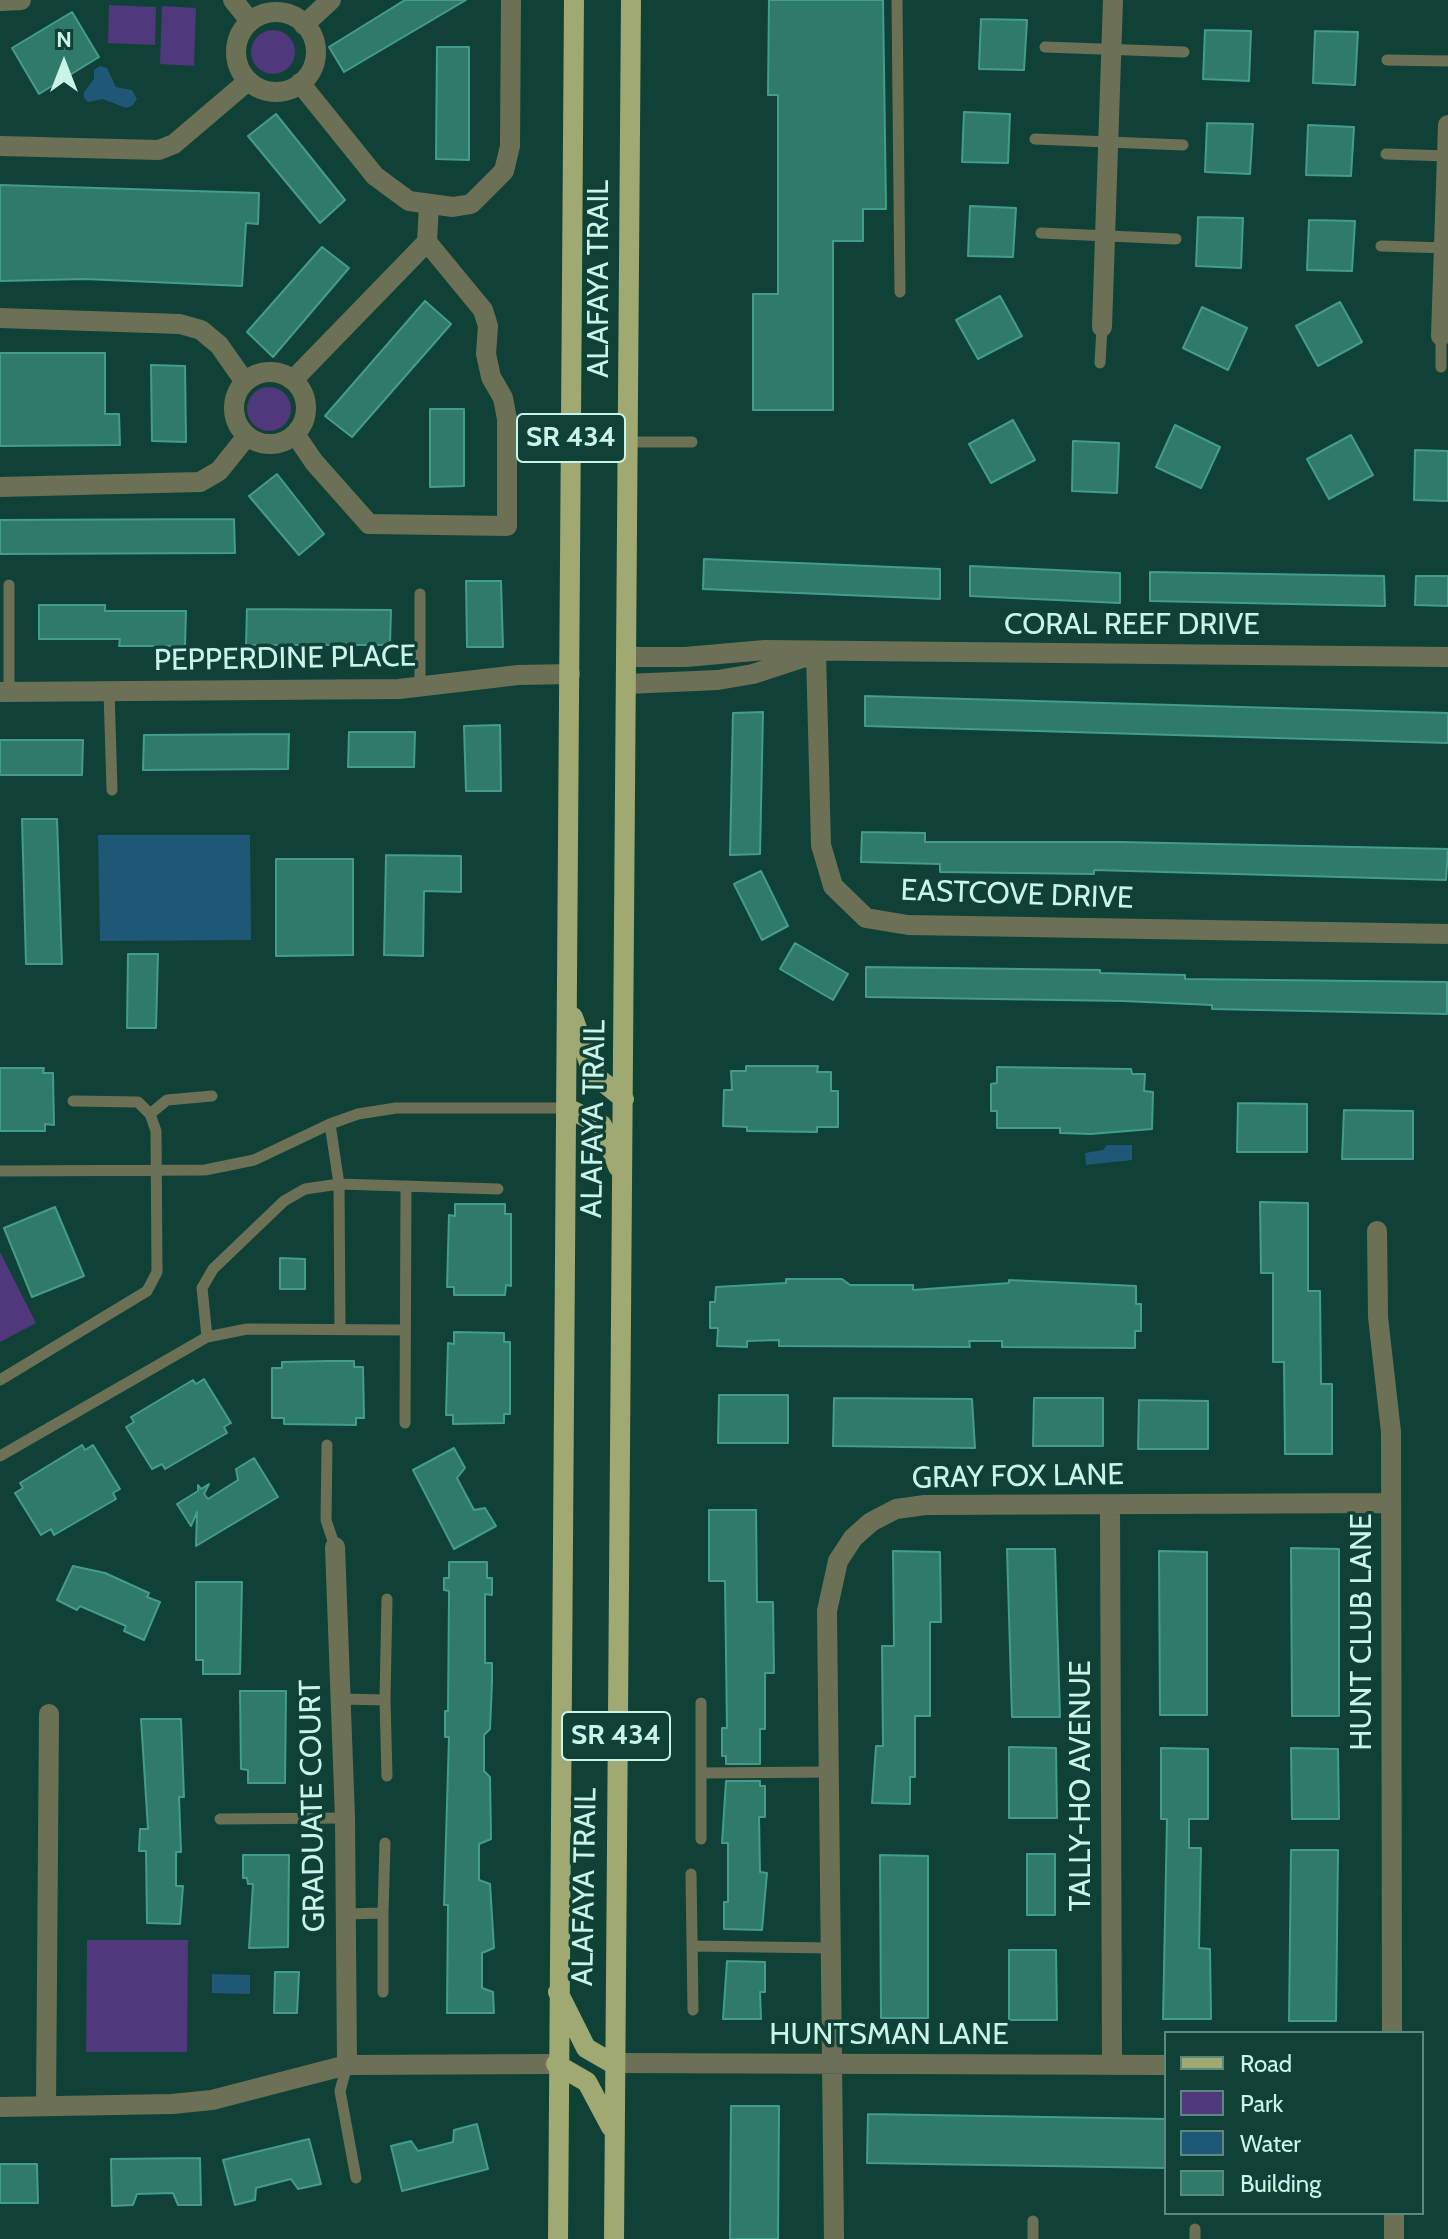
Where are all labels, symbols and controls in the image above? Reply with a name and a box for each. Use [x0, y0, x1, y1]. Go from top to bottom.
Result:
north arrow [24, 24, 104, 104]
text: N [56, 26, 72, 53]
street label: ALAFAYA TRAIL [581, 180, 617, 378]
road number: SR 434 [517, 414, 625, 462]
street label: CORAL REEF DRIVE [1004, 607, 1260, 643]
street label: PEPPERDINE PLACE [154, 639, 416, 679]
street label: EASTCOVE DRIVE [900, 873, 1134, 917]
street label: ALAFAYA TRAIL [574, 1020, 614, 1218]
street label: GRAY FOX LANE [912, 1457, 1124, 1497]
street label: HUNT CLUB LANE [1344, 1513, 1380, 1751]
street label: TALLY-HO AVENUE [1063, 1660, 1099, 1912]
street label: GRADUATE COURT [293, 1679, 333, 1933]
road number: SR 434 [562, 1712, 670, 1760]
street label: ALAFAYA TRAIL [565, 1788, 605, 1986]
street label: HUNTSMAN LANE [769, 2017, 1009, 2053]
legend [1164, 2031, 1424, 2215]
text: Road [1240, 2049, 1292, 2078]
text: Park [1240, 2089, 1283, 2118]
text: Water [1240, 2129, 1301, 2158]
text: Building [1240, 2169, 1321, 2198]

